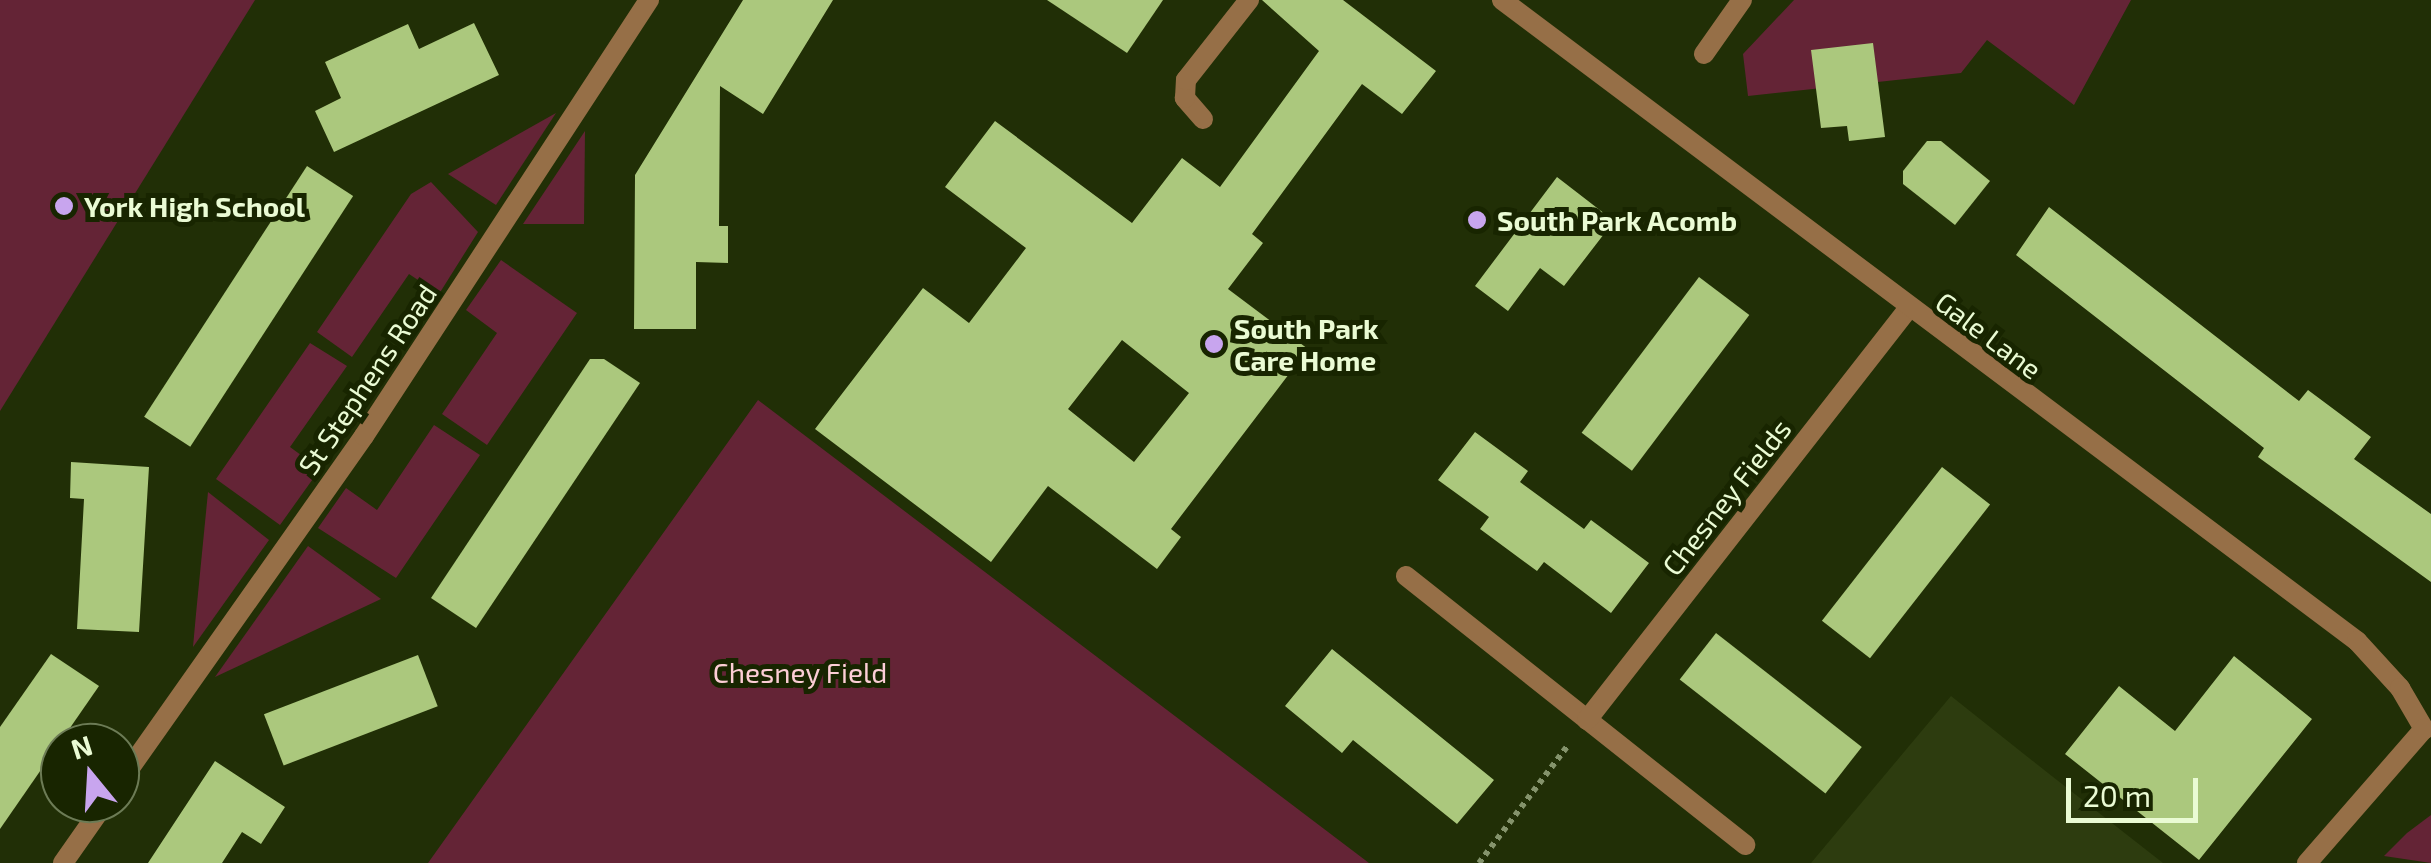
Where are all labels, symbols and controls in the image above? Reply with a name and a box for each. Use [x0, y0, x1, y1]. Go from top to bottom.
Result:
place label: York High School [84, 189, 305, 223]
marker: York High School [53, 195, 75, 217]
place label: South Park Acomb [1497, 203, 1738, 237]
marker: South Park Acomb [1466, 209, 1488, 231]
street label: St Stephens Road [291, 277, 443, 481]
street label: Gale Lane [1930, 284, 2048, 386]
place label: South Park Care Home [1234, 311, 1379, 377]
marker: South Park Care Home [1203, 333, 1225, 355]
street label: Chesney Fields [1654, 412, 1798, 582]
park label: Chesney Field [712, 655, 888, 689]
north arrow [40, 723, 140, 823]
text: N [66, 727, 96, 766]
scale bar [2071, 758, 2204, 820]
text: 20 m [2083, 777, 2151, 813]

